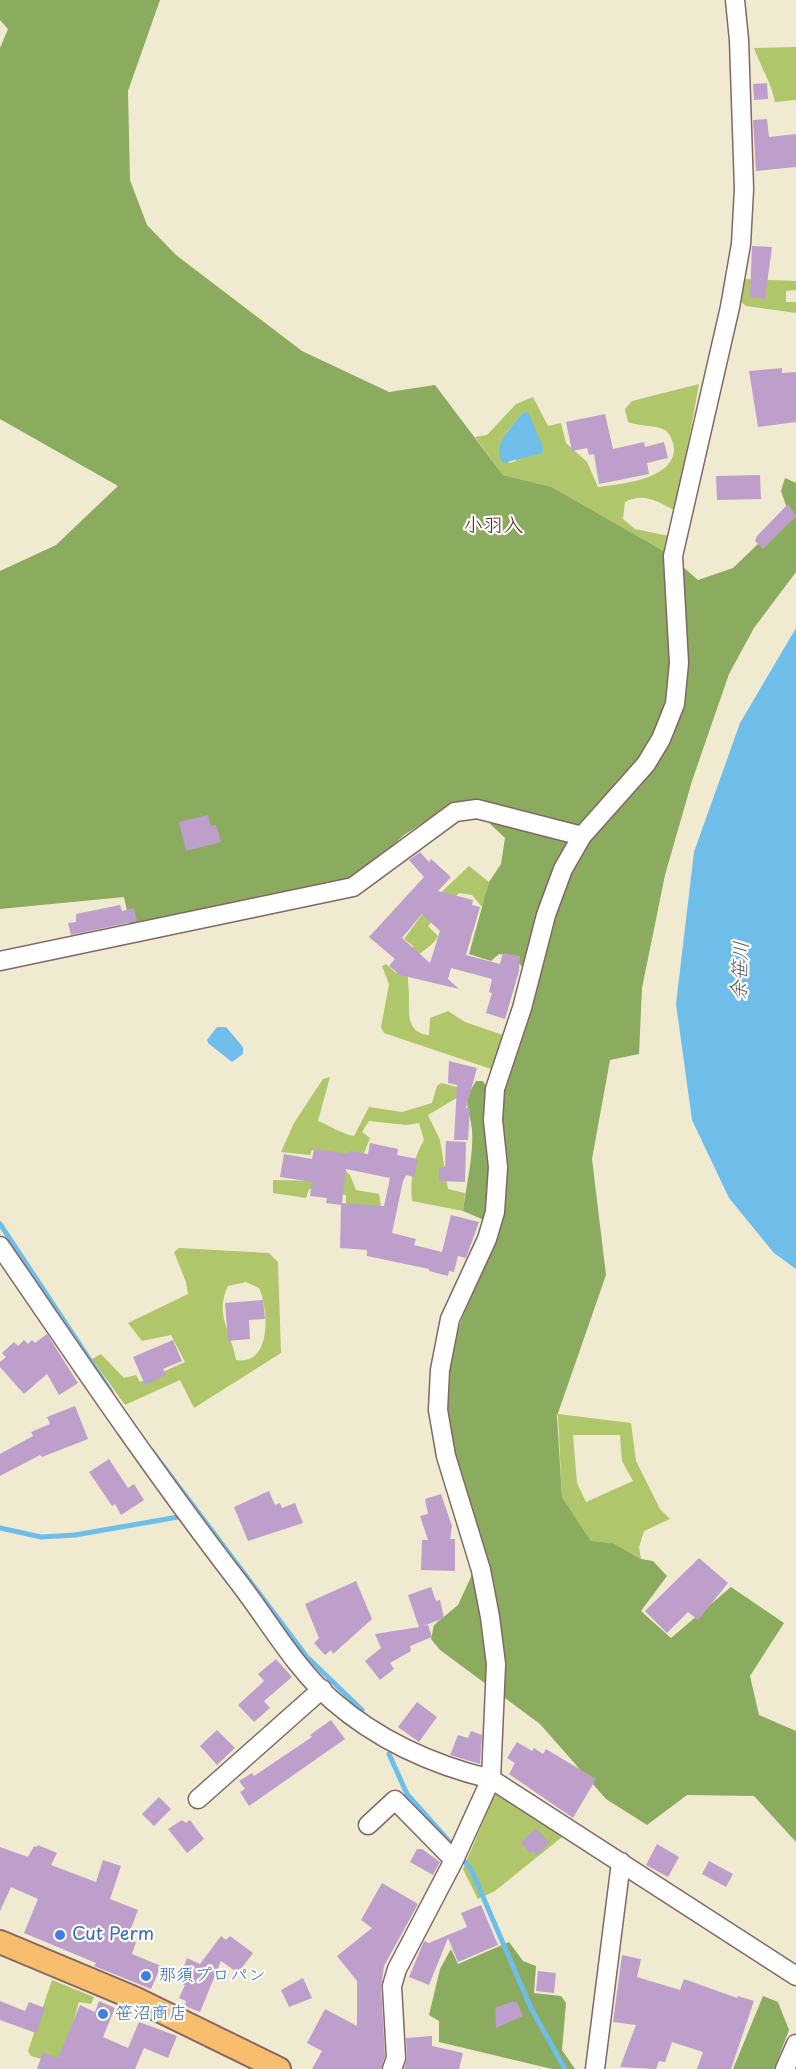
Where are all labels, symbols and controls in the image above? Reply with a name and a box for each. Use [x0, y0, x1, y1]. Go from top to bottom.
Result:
district label: 小羽入 [463, 514, 523, 538]
water label: 余笹川 [727, 940, 755, 1002]
place label: Cut Perm [72, 1924, 154, 1946]
marker: Cut Perm [53, 1928, 67, 1942]
place label: 那須プロパン [158, 1965, 266, 1987]
marker: 那須プロパン [139, 1969, 153, 1983]
place label: 笹沼商店 [115, 2003, 187, 2025]
marker: 笹沼商店 [96, 2007, 110, 2021]

